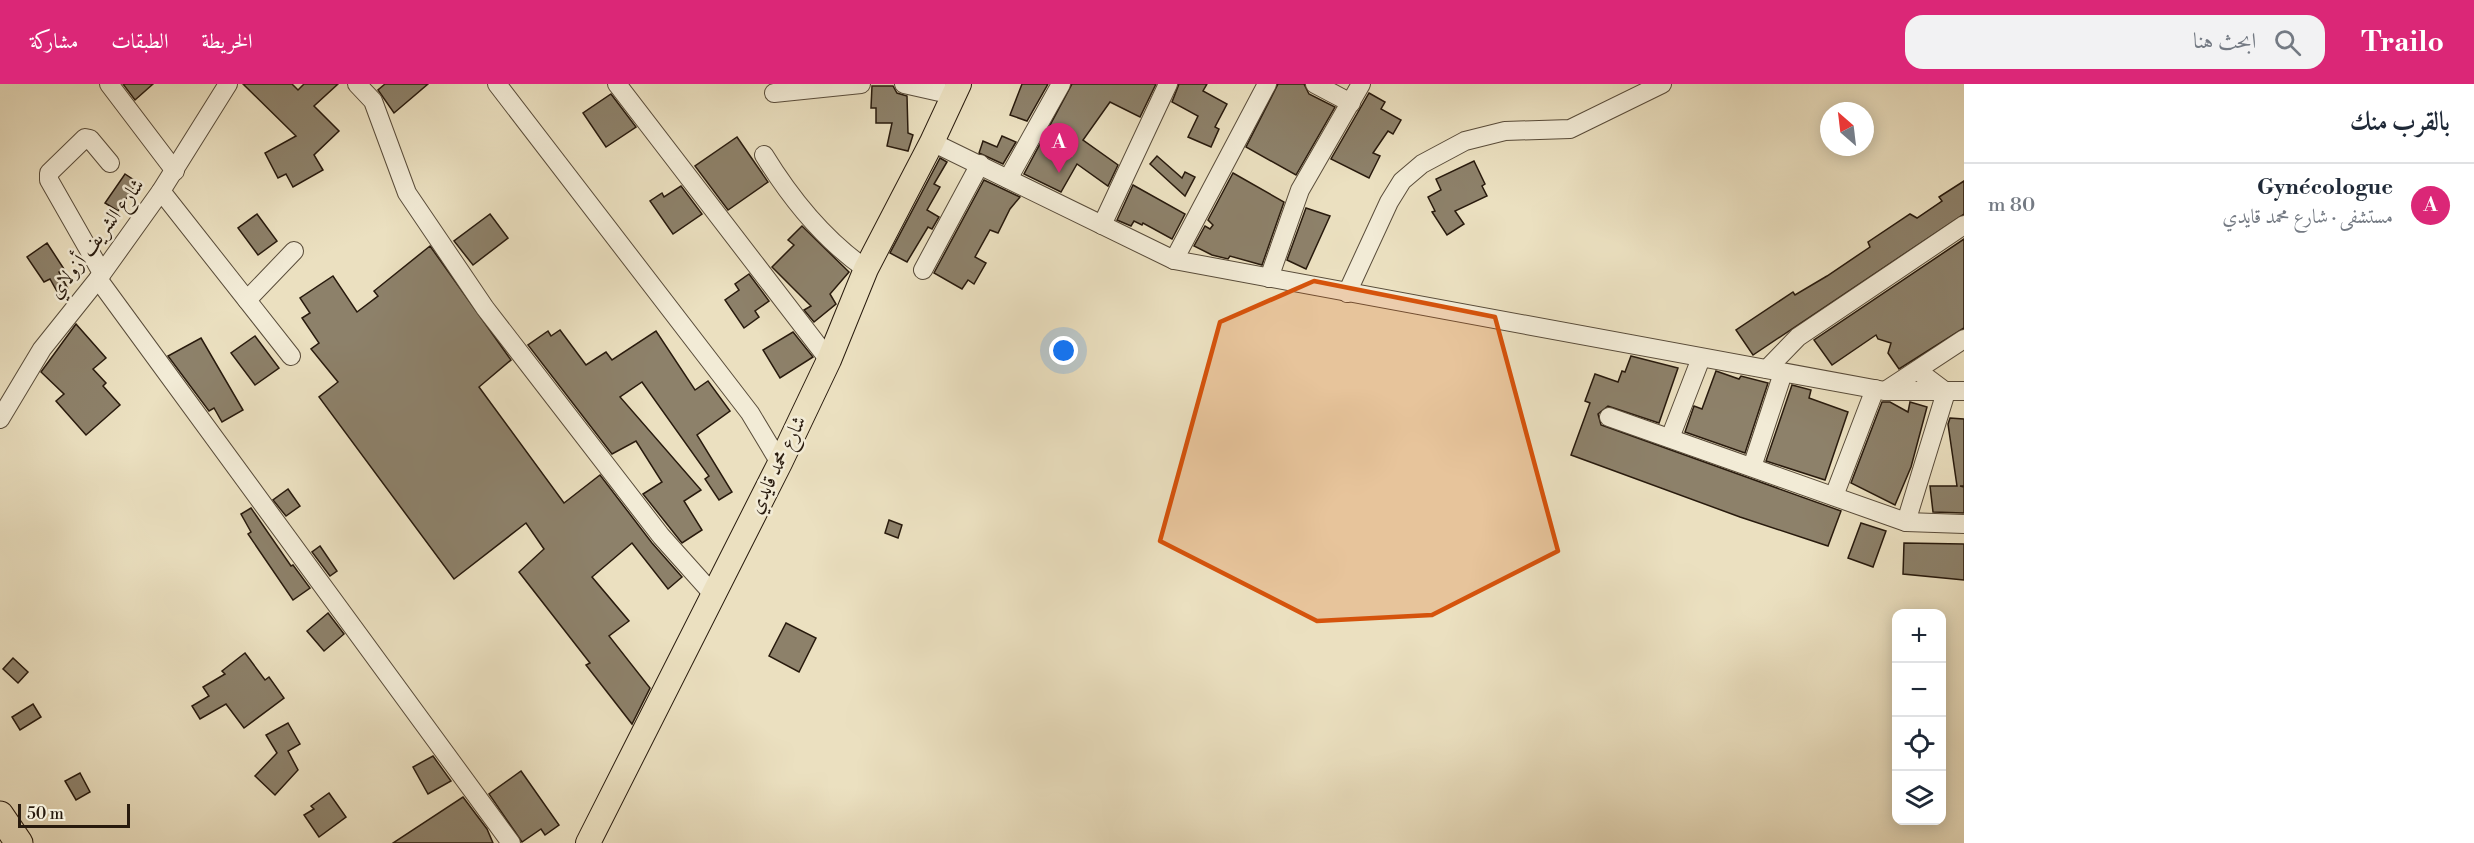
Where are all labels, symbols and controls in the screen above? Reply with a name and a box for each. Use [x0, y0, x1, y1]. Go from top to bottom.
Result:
search box [1905, 15, 2325, 69]
text: Trailo [2361, 25, 2444, 60]
icon: search [2271, 26, 2304, 59]
text: ابحث هنا [2193, 28, 2256, 55]
text: مشاركة [30, 29, 78, 55]
text: الطبقات [111, 29, 168, 55]
text: الخريطة [201, 29, 253, 55]
north arrow [1820, 102, 1874, 156]
text: بالقرب منك [2350, 106, 2450, 138]
pin: A [1040, 124, 1078, 173]
street label: شارع الشريف أزولاي [41, 172, 154, 307]
text: Gynécologue [2257, 174, 2393, 201]
text: 80 m [1988, 193, 2035, 218]
text: A [2423, 193, 2438, 218]
text: مستشفى · شارع محمد قايدي [2222, 205, 2393, 230]
your location [1049, 336, 1078, 365]
street label: شارع محمد قايدي [744, 412, 816, 520]
map controls [1892, 609, 1946, 825]
button: + [1892, 609, 1946, 663]
button: − [1892, 663, 1946, 717]
button: locate [1892, 717, 1946, 771]
button: layers [1892, 771, 1946, 825]
scale bar [18, 801, 130, 828]
text: 50 m [27, 804, 64, 824]

